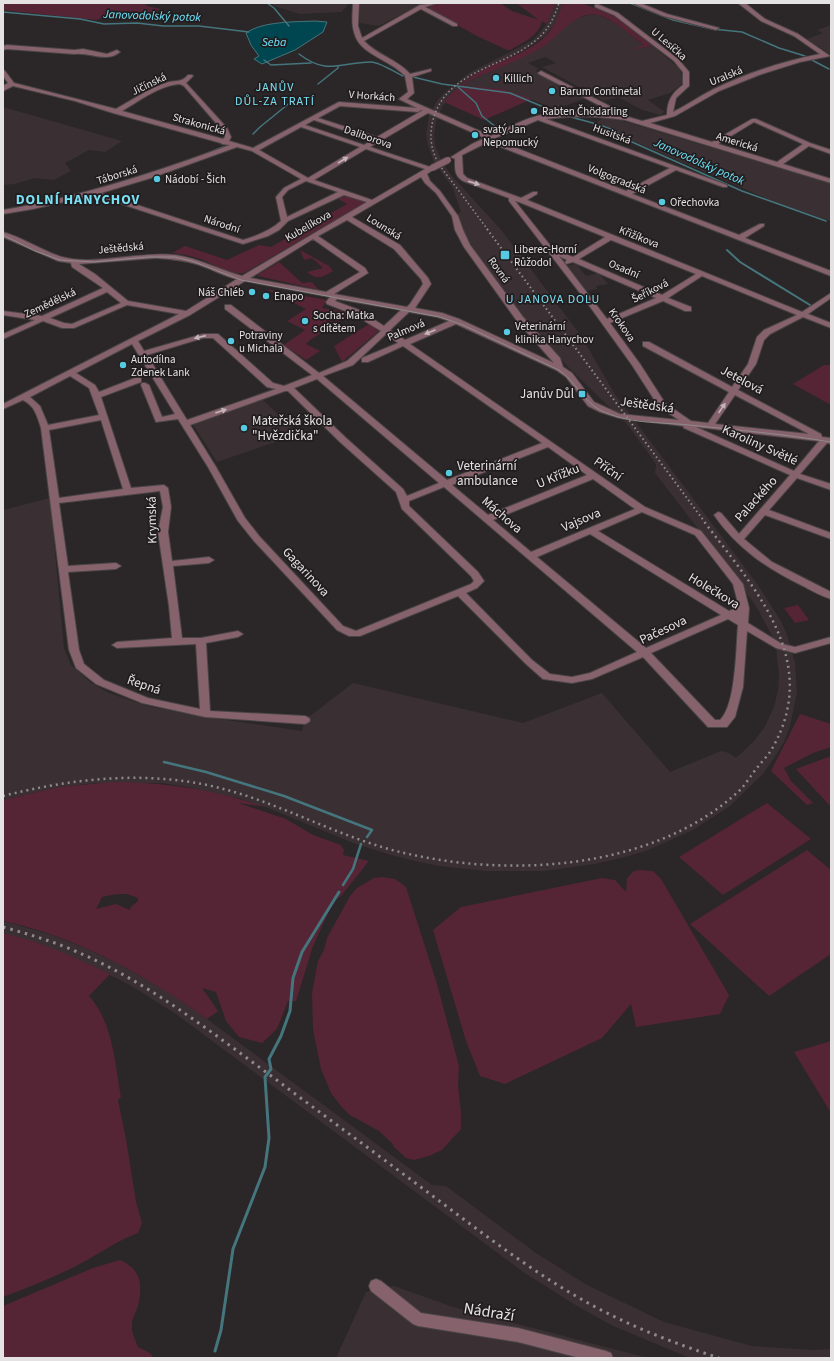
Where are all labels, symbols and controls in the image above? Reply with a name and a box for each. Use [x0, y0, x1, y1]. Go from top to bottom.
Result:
water label: Janovodolský potok [102, 6, 201, 26]
street label: U Lesíčka [648, 24, 690, 64]
water label: Seba [262, 34, 287, 51]
street label: Uralská [707, 63, 745, 89]
street label: Jičínská [129, 69, 169, 99]
place label: Killich [504, 71, 532, 86]
marker: Killich [491, 73, 501, 83]
district label: JANŮV DŮL-ZA TRATÍ [235, 79, 315, 110]
place label: Barum Continetal [560, 84, 641, 99]
marker: Barum Continetal [547, 86, 557, 96]
street label: V Horkách [348, 87, 396, 105]
place label: Rabten Čhödarling [542, 104, 628, 119]
marker: Rabten Čhödarling [529, 106, 539, 116]
street label: Strakonická [171, 109, 227, 139]
street label: Husitská [591, 120, 633, 148]
street label: Daliborova [342, 122, 394, 152]
place label: svatý Jan Nepomucký [483, 122, 538, 150]
street label: Americká [714, 129, 760, 155]
marker: svatý Jan Nepomucký [470, 130, 480, 140]
water label: Janovodolský potok [650, 134, 747, 190]
one-way arrow [337, 157, 349, 164]
street label: Volgogradská [586, 160, 648, 198]
street label: Táborská [95, 162, 139, 188]
place label: Nádobí - Šich [165, 172, 226, 187]
marker: Nádobí - Šich [152, 174, 162, 184]
one-way arrow [468, 180, 480, 186]
district label: DOLNÍ HANYCHOV [16, 190, 140, 210]
place label: Ořechovka [670, 195, 719, 210]
marker: Ořechovka [657, 197, 667, 207]
street label: Kubelíkova [282, 207, 334, 245]
street label: Lounská [364, 210, 404, 244]
street label: Národní [202, 211, 242, 237]
street label: Křižíkova [617, 222, 661, 252]
street label: Ještědská [98, 239, 144, 257]
place label: Liberec-Horní Růžodol [514, 242, 577, 270]
marker: Liberec-Horní Růžodol [499, 249, 511, 261]
street label: Rovná [484, 254, 514, 286]
street label: Osadní [606, 256, 642, 282]
street label: Šeříková [629, 275, 671, 307]
street label: Zemědělská [22, 284, 78, 322]
place label: Náš Chléb [198, 285, 244, 300]
marker: Náš Chléb [247, 287, 257, 297]
place label: Enapo [274, 289, 303, 304]
marker: Enapo [261, 291, 271, 301]
district label: U JANOVA DOLU [506, 291, 600, 308]
street label: Krokova [605, 305, 639, 345]
place label: Socha: Matka s dítětem [313, 308, 374, 336]
street label: Palmová [385, 315, 427, 345]
marker: Socha: Matka s dítětem [300, 316, 310, 326]
place label: Veterinární klinika Hanychov [515, 319, 594, 347]
marker: Veterinární klinika Hanychov [502, 327, 512, 337]
place label: Potraviny u Michala [239, 328, 283, 356]
one-way arrow [424, 329, 435, 335]
one-way arrow [193, 335, 206, 341]
marker: Potraviny u Michala [226, 336, 236, 346]
place label: Autodílna Zdenek Lank [131, 352, 190, 380]
marker: Autodílna Zdenek Lank [118, 360, 128, 370]
street label: Jetelová [718, 361, 766, 399]
place label: Janův Důl [520, 385, 574, 403]
marker: Janův Důl [577, 389, 587, 399]
street label: Ještědská [619, 392, 675, 418]
one-way arrow [718, 403, 726, 413]
one-way arrow [215, 408, 227, 414]
place label: Mateřská škola "Hvězdička" [252, 412, 332, 445]
street label: Karoliny Světlé [719, 420, 801, 470]
marker: Mateřská škola "Hvězdička" [239, 423, 249, 433]
street label: Příční [590, 453, 627, 486]
place label: Veterinární ambulance [457, 457, 518, 490]
street label: U Křížku [534, 459, 582, 493]
marker: Veterinární ambulance [444, 468, 454, 478]
street label: Palackého [731, 472, 781, 526]
street label: Máchova [478, 492, 526, 538]
street label: Krymská [143, 496, 161, 544]
street label: Vajsova [559, 504, 603, 536]
street label: Gagarinova [278, 543, 334, 601]
street label: Holečkova [685, 569, 743, 613]
street label: Pačesova [636, 611, 690, 649]
street label: Řepná [125, 671, 163, 699]
street label: Nádraží [462, 1297, 517, 1327]

